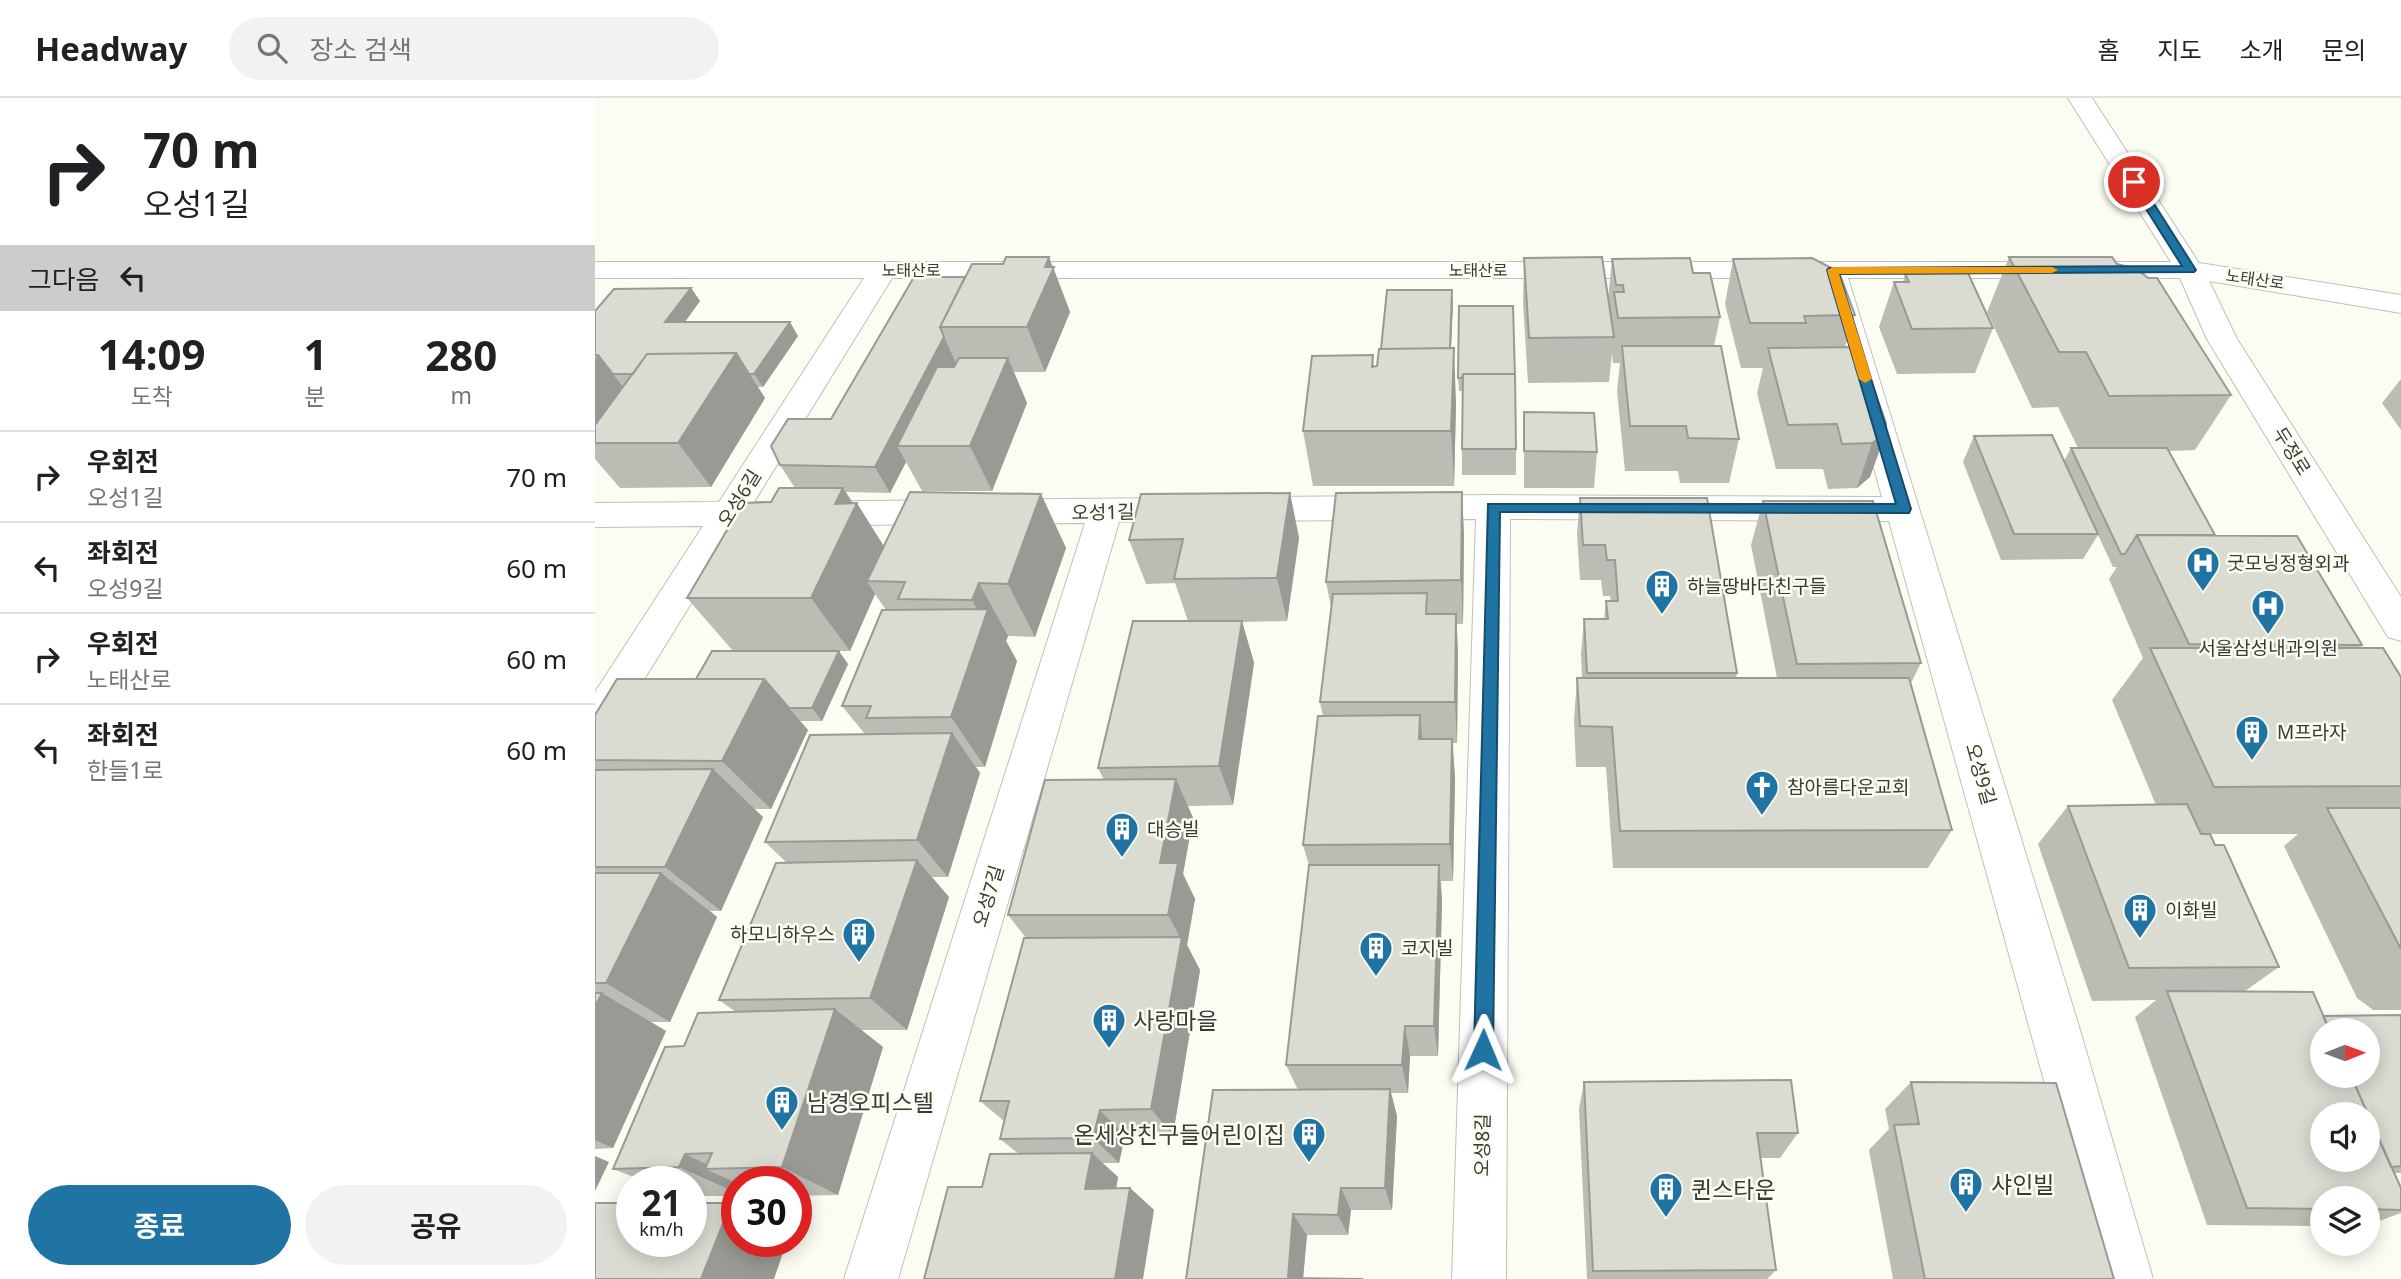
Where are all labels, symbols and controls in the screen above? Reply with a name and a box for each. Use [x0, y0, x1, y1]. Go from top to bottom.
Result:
search box [229, 17, 719, 80]
text: Headway [35, 26, 187, 71]
icon: search [253, 29, 291, 67]
text: 장소 검색 [309, 31, 412, 67]
text: 홈 [2097, 33, 2119, 66]
text: 지도 [2157, 33, 2202, 66]
text: 소개 [2240, 33, 2284, 66]
text: 문의 [2322, 33, 2366, 66]
text: 70 m [143, 116, 260, 182]
icon: right [28, 126, 119, 217]
pin [2104, 152, 2164, 212]
icon: arrive [2115, 163, 2153, 201]
text: 오성1길 [143, 182, 250, 225]
icon: left [114, 259, 152, 297]
street label: 노태산로 [882, 259, 941, 281]
street label: 노태산로 [1449, 259, 1508, 281]
text: 그다음 [28, 261, 100, 297]
street label: 노태산로 [2224, 264, 2286, 294]
text: 14:09 [98, 325, 206, 382]
text: 1 [303, 325, 327, 382]
text: 280 [425, 326, 497, 383]
text: m [450, 379, 472, 411]
text: 도착 [131, 380, 173, 412]
text: 분 [305, 380, 326, 412]
street label: 두정로 [2267, 422, 2317, 480]
text: 우회전 [87, 443, 159, 479]
icon: right [28, 458, 66, 496]
text: 70 m [506, 459, 567, 495]
street label: 오성6길 [711, 464, 767, 532]
text: 오성1길 [87, 481, 164, 513]
street label: 오성1길 [1071, 498, 1135, 526]
text: 좌회전 [87, 534, 159, 570]
hospital icon: 굿모닝정형외과 [2184, 544, 2222, 593]
icon: left [28, 549, 66, 587]
text: 60 m [506, 550, 567, 586]
place label: 굿모닝정형외과 [2227, 550, 2349, 576]
building icon: 하늘땅바다친구들 [1643, 567, 1681, 616]
text: 오성9길 [87, 572, 164, 604]
place label: 하늘땅바다친구들 [1687, 573, 1827, 599]
hospital icon: 서울삼성내과의원 [2249, 587, 2287, 636]
text: 우회전 [87, 625, 159, 661]
place label: 서울삼성내과의원 [2198, 635, 2338, 661]
icon: right [28, 640, 66, 678]
text: 60 m [506, 641, 567, 677]
text: 노태산로 [87, 663, 172, 695]
building icon: M프라자 [2233, 713, 2271, 762]
text: 좌회전 [87, 716, 159, 752]
place label: M프라자 [2277, 719, 2347, 745]
icon: left [28, 731, 66, 769]
text: 60 m [506, 732, 567, 768]
street label: 오성9길 [1960, 740, 2002, 808]
text: 한들1로 [87, 754, 164, 786]
church icon: 참아름다운교회 [1743, 768, 1781, 817]
place label: 참아름다운교회 [1787, 774, 1909, 800]
building icon: 대승빌 [1103, 810, 1141, 859]
place label: 대승빌 [1147, 816, 1199, 842]
street label: 오성7길 [966, 862, 1010, 930]
building icon: 이화빌 [2121, 891, 2159, 940]
place label: 이화빌 [2165, 897, 2217, 923]
building icon: 하모니하우스 [840, 915, 878, 964]
place label: 하모니하우스 [730, 921, 835, 947]
building icon: 코지빌 [1357, 929, 1395, 978]
place label: 코지빌 [1401, 935, 1453, 961]
building icon: 사랑마을 [1090, 1001, 1128, 1050]
place label: 사랑마을 [1133, 1004, 1218, 1036]
position arrow [1446, 1013, 1520, 1087]
north arrow [2310, 1018, 2380, 1088]
map controls [2310, 1018, 2380, 1256]
building icon: 남경오피스텔 [763, 1083, 801, 1132]
place label: 남경오피스텔 [807, 1086, 934, 1118]
button: sound [2310, 1102, 2380, 1172]
street label: 오성8길 [1468, 1113, 1496, 1177]
building icon: 온세상친구들어린이집 [1290, 1115, 1328, 1164]
place label: 온세상친구들어린이집 [1073, 1118, 1285, 1150]
building icon: 샤인빌 [1947, 1165, 1985, 1214]
speed limit sign: 30 [721, 1166, 812, 1257]
place label: 샤인빌 [1991, 1168, 2054, 1200]
building icon: 퀸스타운 [1647, 1170, 1685, 1219]
place label: 퀸스타운 [1691, 1173, 1776, 1205]
text: 21 [641, 1179, 682, 1226]
button: 종료 [28, 1185, 291, 1265]
button: 공유 [305, 1185, 567, 1265]
button: layers [2310, 1186, 2380, 1256]
text: km/h [639, 1217, 684, 1241]

